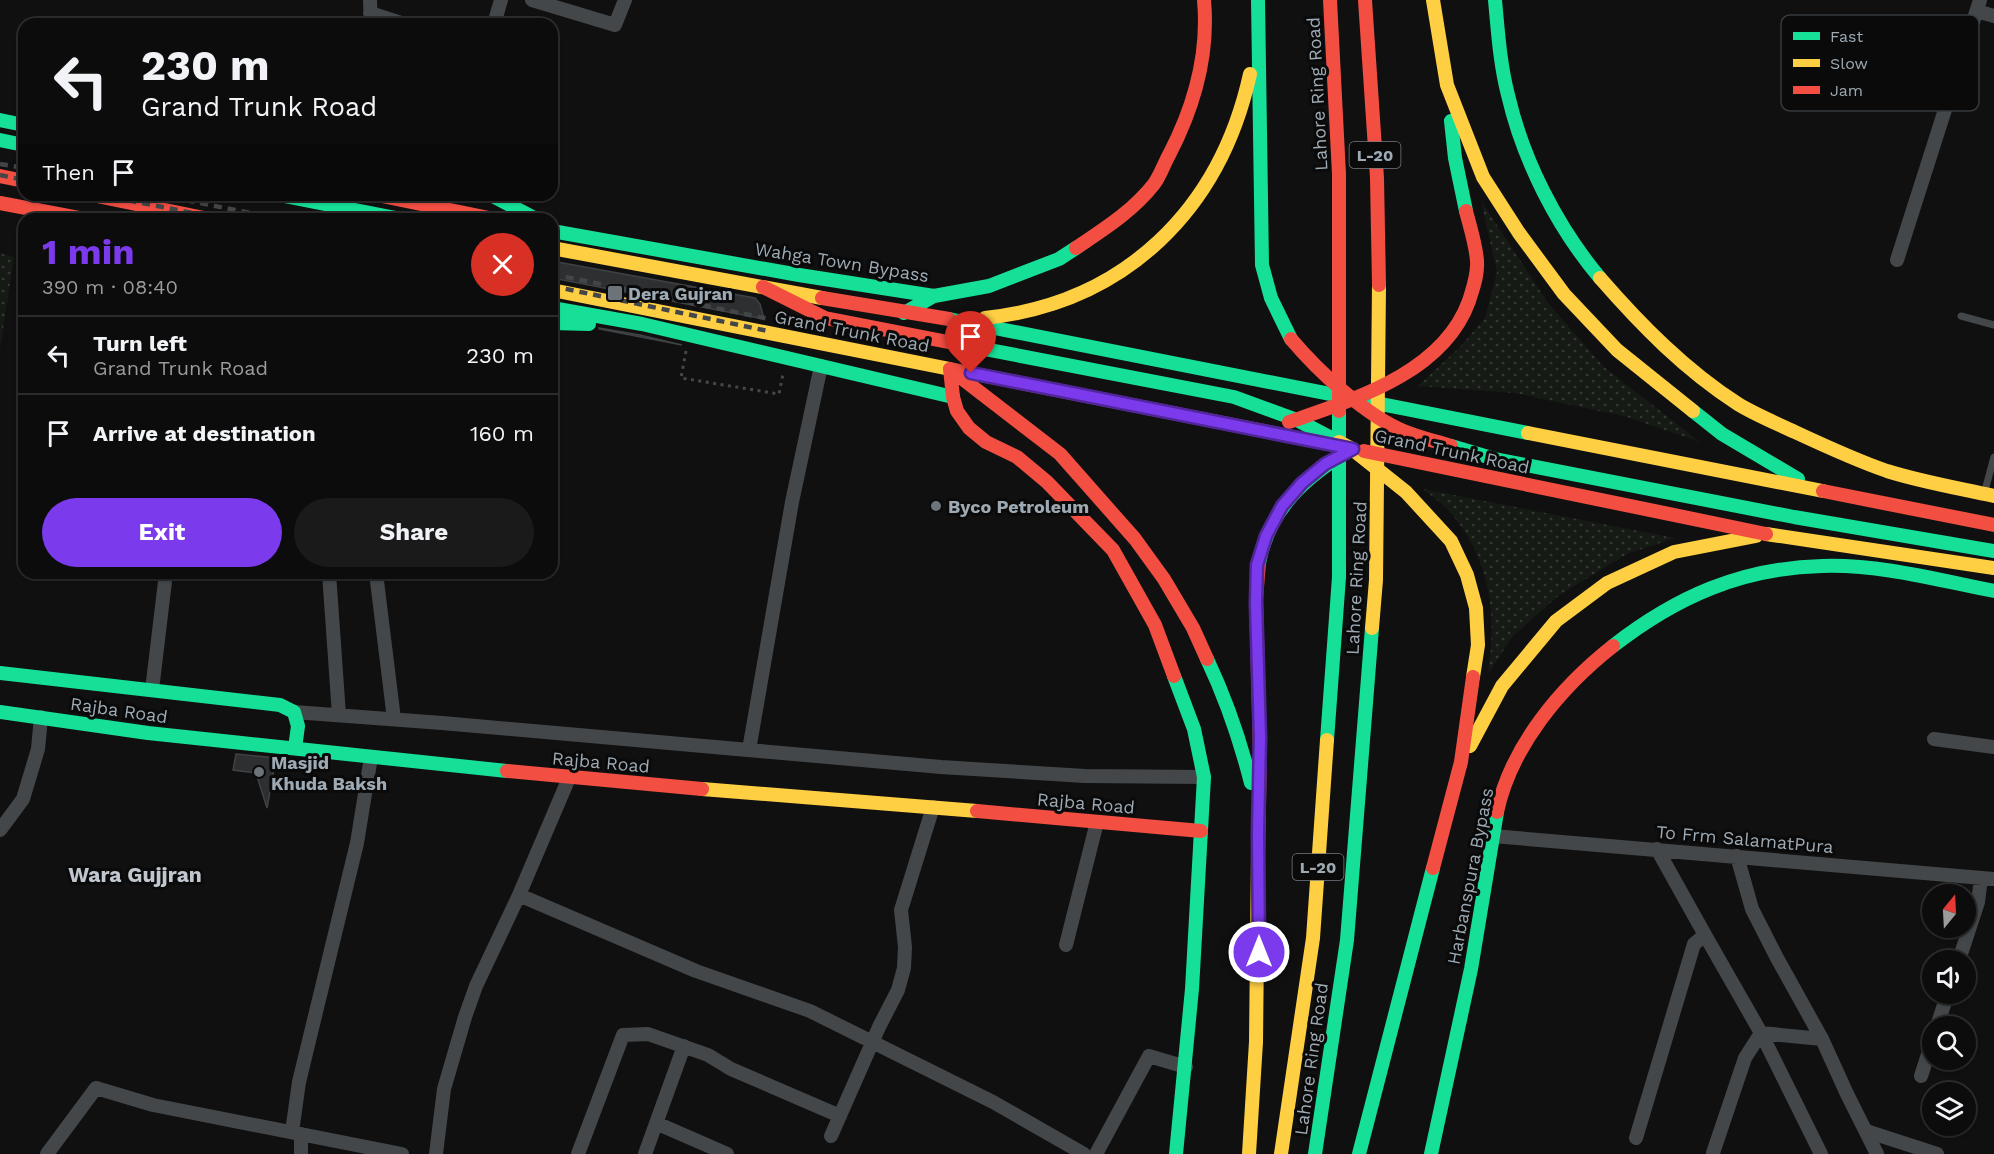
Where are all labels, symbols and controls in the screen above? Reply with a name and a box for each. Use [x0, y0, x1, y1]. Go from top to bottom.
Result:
legend [1781, 15, 1979, 111]
street label: Lahore Ring Road [1302, 17, 1332, 171]
text: Fast [1830, 27, 1863, 46]
text: 230 m [141, 41, 270, 90]
icon: left [42, 42, 120, 120]
text: Slow [1830, 54, 1868, 73]
text: Jam [1830, 81, 1863, 100]
text: Grand Trunk Road [141, 91, 377, 123]
road number: L-20 [1350, 142, 1400, 168]
icon: arrive [107, 156, 140, 189]
text: Then [42, 160, 95, 185]
text: 1 min [42, 231, 134, 273]
button: close [471, 233, 534, 296]
street label: Wahga Town Bypass [753, 238, 931, 286]
text: 390 m · 08:40 [42, 275, 178, 299]
place label: Dera Gujran [628, 283, 733, 304]
marker: Dera Gujran [606, 284, 624, 302]
street label: Grand Trunk Road [773, 306, 931, 356]
pin [945, 311, 996, 373]
icon: arrive [954, 320, 987, 353]
text: Turn left [93, 331, 187, 356]
icon: left [42, 339, 75, 372]
text: 230 m [466, 343, 534, 368]
text: Grand Trunk Road [93, 356, 268, 380]
icon: arrive [42, 417, 75, 450]
text: Arrive at destination [93, 421, 316, 446]
text: 160 m [470, 421, 534, 446]
street label: Grand Trunk Road [1373, 424, 1531, 478]
place label: Byco Petroleum [948, 496, 1089, 517]
button: Exit [42, 498, 282, 567]
button: Share [294, 498, 534, 567]
marker: Byco Petroleum [929, 499, 943, 513]
street label: Lahore Ring Road [1341, 501, 1371, 655]
street label: Rajba Road [69, 693, 169, 727]
street label: Rajba Road [551, 747, 651, 777]
place label: Masjid Khuda Baksh [271, 752, 387, 794]
marker: Masjid Khuda Baksh [252, 765, 266, 779]
street label: Harbanspura Bypass [1443, 786, 1497, 966]
street label: Rajba Road [1036, 788, 1136, 818]
street label: To Frm SalamatPura [1656, 821, 1834, 857]
road number: L-20 [1292, 854, 1344, 880]
district label: Wara Gujjran [68, 862, 202, 887]
north arrow [1922, 884, 1976, 938]
map controls [1922, 884, 1976, 1136]
position arrow [1227, 920, 1291, 984]
button: sound [1922, 950, 1976, 1004]
street label: Lahore Ring Road [1290, 981, 1332, 1137]
button: search [1922, 1016, 1976, 1070]
button: layers [1922, 1082, 1976, 1136]

